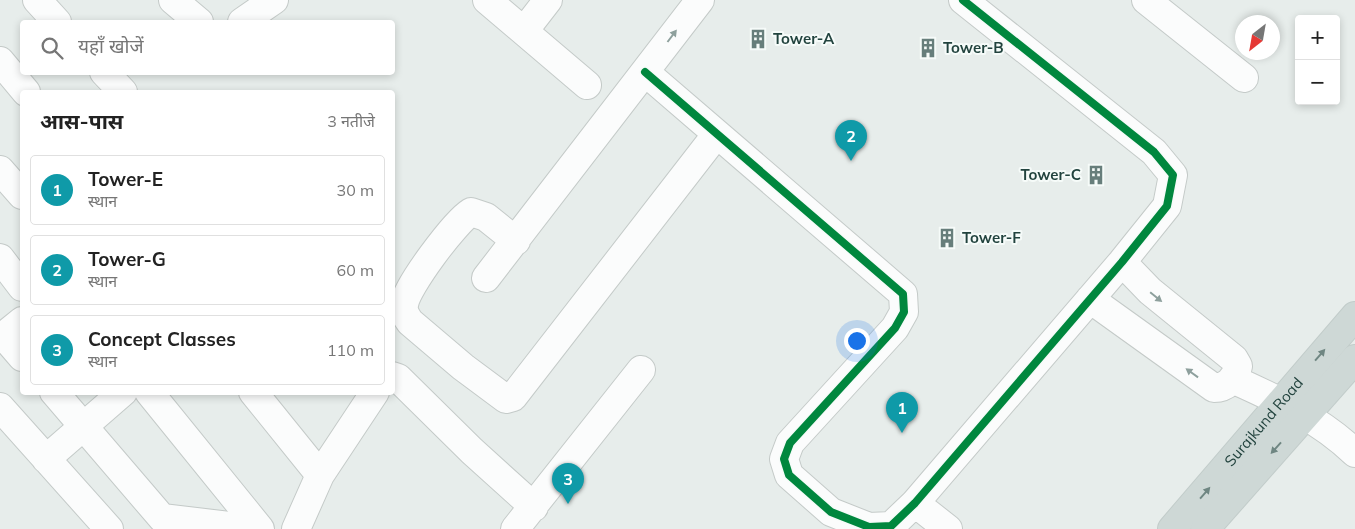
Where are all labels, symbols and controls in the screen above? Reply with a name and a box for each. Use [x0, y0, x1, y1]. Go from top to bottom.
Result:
north arrow [1235, 15, 1280, 60]
map controls [1295, 15, 1340, 105]
button: + [1295, 15, 1340, 60]
search box [20, 20, 395, 75]
building icon: Tower-A [747, 28, 769, 50]
place label: Tower-A [773, 29, 835, 48]
one-way arrow [667, 30, 678, 43]
icon: search [38, 34, 66, 62]
text: यहाँ खोजें [78, 34, 144, 58]
building icon: Tower-B [917, 37, 939, 59]
place label: Tower-B [943, 38, 1004, 57]
button: − [1295, 60, 1340, 105]
text: आस-पास [40, 108, 123, 134]
text: 3 नतीजे [327, 111, 375, 131]
pin: 2 [835, 120, 867, 161]
building icon: Tower-C [1085, 164, 1107, 186]
place label: Tower-C [1020, 165, 1081, 184]
text: Tower-E [88, 167, 163, 191]
text: 1 [52, 180, 62, 200]
text: 30 m [337, 180, 374, 200]
text: स्थान [88, 191, 117, 211]
building icon: Tower-F [936, 227, 958, 249]
place label: Tower-F [962, 228, 1021, 247]
text: Tower-G [88, 247, 166, 271]
text: 2 [52, 260, 62, 280]
text: 60 m [337, 260, 374, 280]
text: स्थान [88, 271, 117, 291]
one-way arrow [1150, 291, 1163, 302]
text: Concept Classes [88, 327, 236, 351]
your location [844, 328, 870, 354]
text: 3 [52, 340, 62, 360]
text: 110 m [327, 340, 374, 360]
one-way arrow [1315, 348, 1326, 361]
text: स्थान [88, 351, 117, 371]
one-way arrow [1186, 367, 1199, 378]
street label: Surajkund Road [1220, 373, 1307, 470]
pin: 1 [886, 392, 918, 433]
one-way arrow [1271, 441, 1282, 454]
pin: 3 [552, 463, 584, 504]
one-way arrow [1199, 487, 1211, 499]

